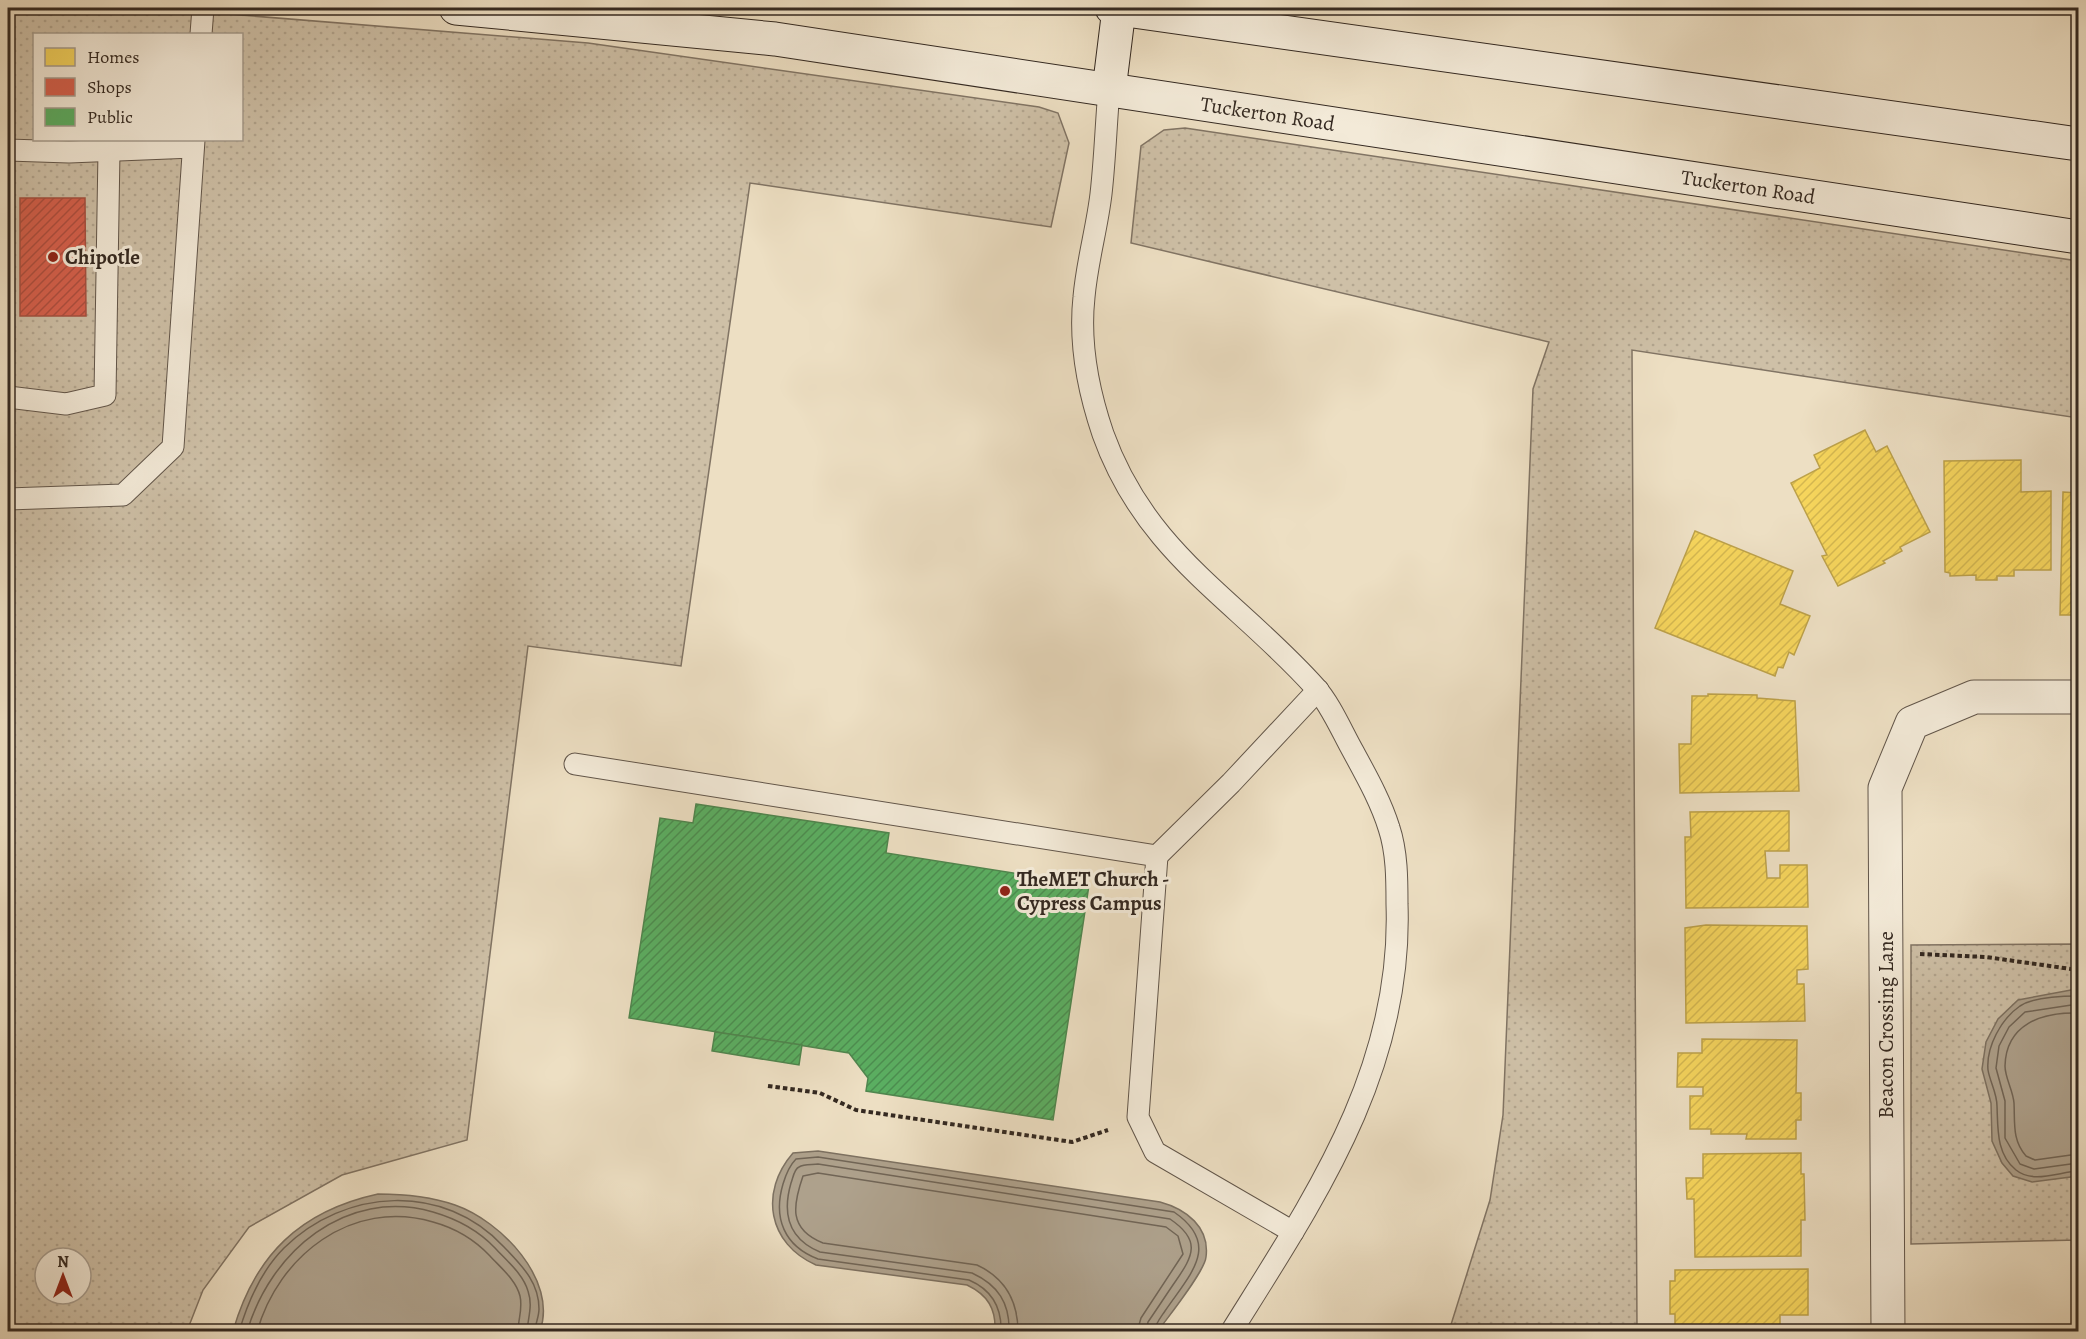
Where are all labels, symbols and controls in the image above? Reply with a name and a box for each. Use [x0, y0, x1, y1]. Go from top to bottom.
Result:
legend [33, 33, 243, 141]
text: Homes [87, 45, 139, 69]
text: Shops [87, 75, 132, 99]
street label: Tuckerton Road [1199, 90, 1338, 138]
text: Public [87, 105, 133, 129]
street label: Tuckerton Road [1679, 163, 1818, 211]
place label: Chipotle [65, 243, 140, 271]
marker: Chipotle [46, 250, 60, 264]
place label: TheMET Church - Cypress Campus [1017, 865, 1169, 917]
marker: TheMET Church - Cypress Campus [998, 884, 1012, 898]
street label: Beacon Crossing Lane [1872, 931, 1900, 1119]
north arrow [33, 1246, 93, 1306]
text: N [57, 1251, 69, 1273]

